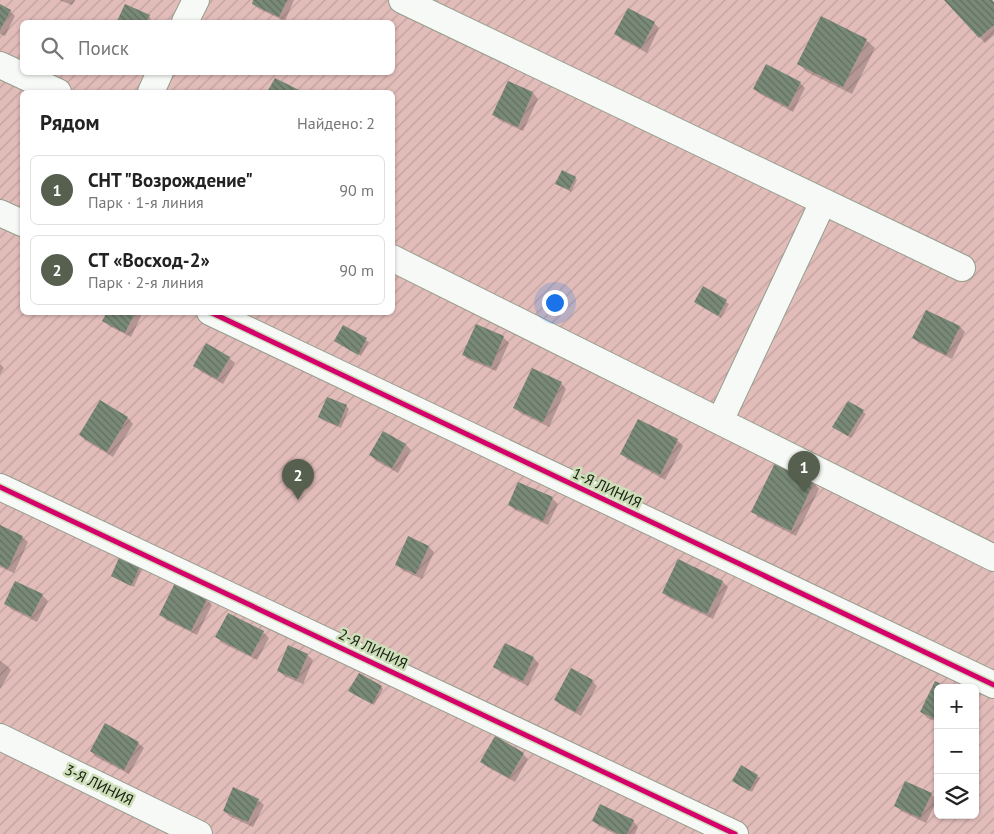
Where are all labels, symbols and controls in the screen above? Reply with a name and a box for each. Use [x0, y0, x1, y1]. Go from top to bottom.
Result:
search box [20, 20, 395, 75]
icon: search [38, 34, 66, 62]
text: Поиск [78, 36, 129, 60]
text: Рядом [40, 109, 99, 136]
text: Найдено: 2 [297, 113, 375, 133]
text: СНТ "Возрождение" [88, 168, 253, 192]
text: 1 [52, 180, 62, 200]
text: 90 m [339, 180, 374, 200]
text: Парк · 1-я линия [88, 192, 204, 212]
text: СТ «Восход-2» [88, 248, 210, 272]
text: 2 [52, 260, 62, 280]
text: 90 m [339, 260, 374, 280]
text: Парк · 2-я линия [88, 272, 204, 292]
your location [542, 290, 568, 316]
pin: 1 [788, 451, 820, 492]
pin: 2 [282, 459, 314, 500]
street label: 1-Я ЛИНИЯ [569, 463, 645, 512]
street label: 2-Я ЛИНИЯ [335, 624, 411, 673]
map controls [934, 684, 979, 819]
button: + [934, 684, 979, 729]
button: − [934, 729, 979, 774]
street label: 3-Я ЛИНИЯ [62, 760, 137, 809]
button: layers [934, 774, 979, 819]

